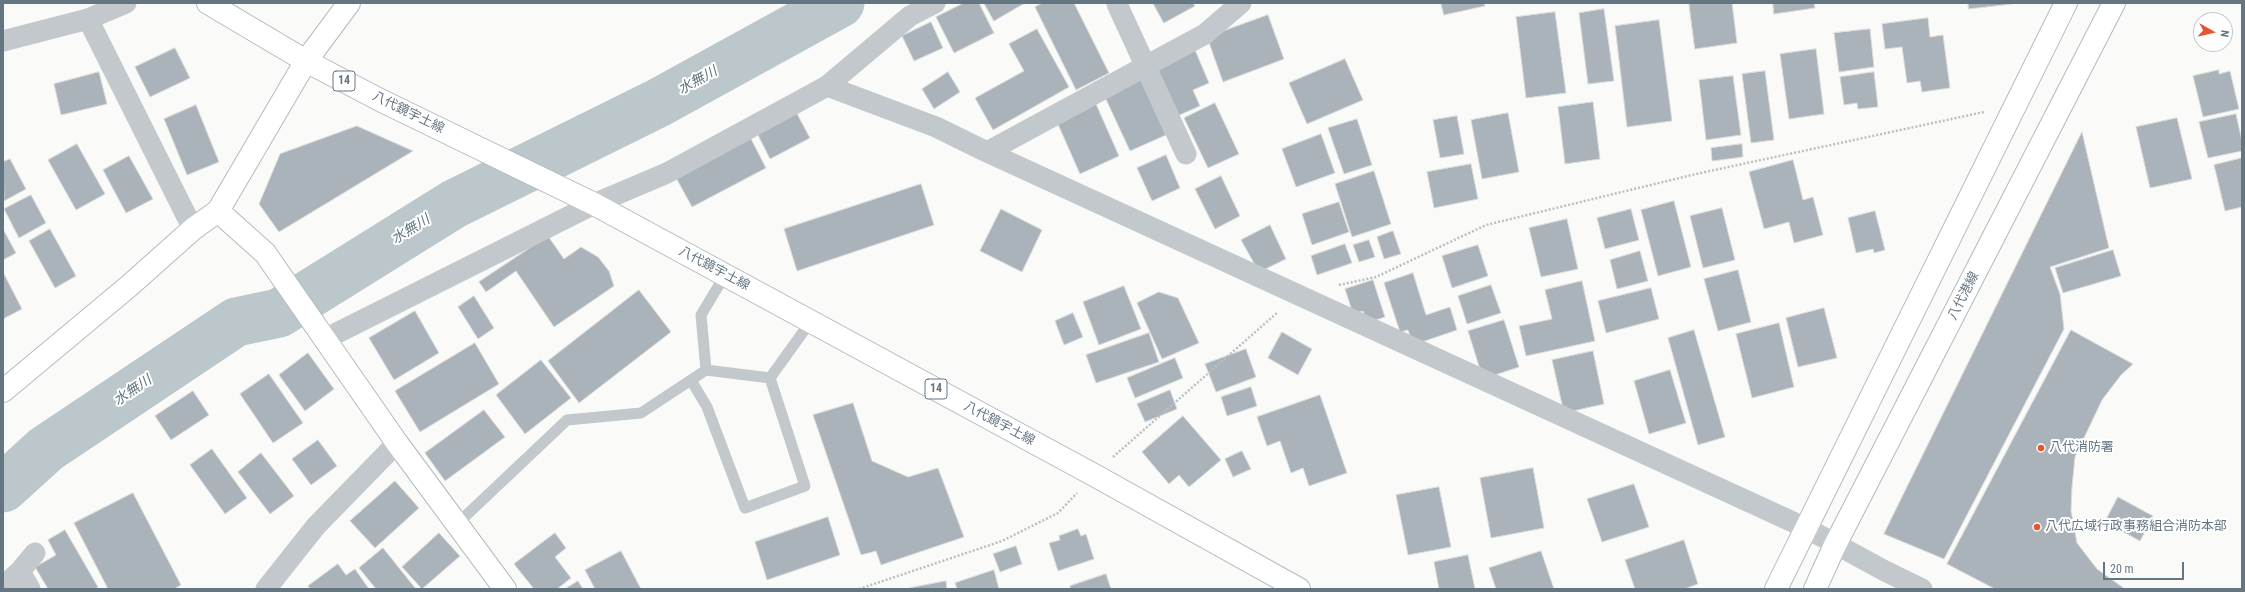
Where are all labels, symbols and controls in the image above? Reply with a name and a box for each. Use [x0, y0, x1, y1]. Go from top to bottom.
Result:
north arrow [2193, 12, 2233, 52]
text: N [2217, 29, 2231, 38]
water label: 水無川 [676, 63, 720, 99]
road number: 14 [333, 71, 355, 91]
street label: 八代鏡宇土線 [370, 89, 446, 137]
water label: 水無川 [389, 212, 433, 248]
street label: 八代鏡宇土線 [676, 244, 752, 294]
street label: 八代港線 [1945, 269, 1983, 323]
water label: 水無川 [111, 372, 155, 410]
road number: 14 [925, 379, 947, 399]
street label: 八代鏡宇土線 [961, 399, 1037, 449]
place label: 八代消防署 [2049, 440, 2114, 456]
marker: 八代消防署 [2036, 443, 2046, 453]
place label: 八代広域行政事務組合消防本部 [2045, 519, 2227, 535]
marker: 八代広域行政事務組合消防本部 [2032, 522, 2042, 532]
scale bar [2105, 554, 2186, 580]
text: 20 m [2110, 562, 2134, 576]

